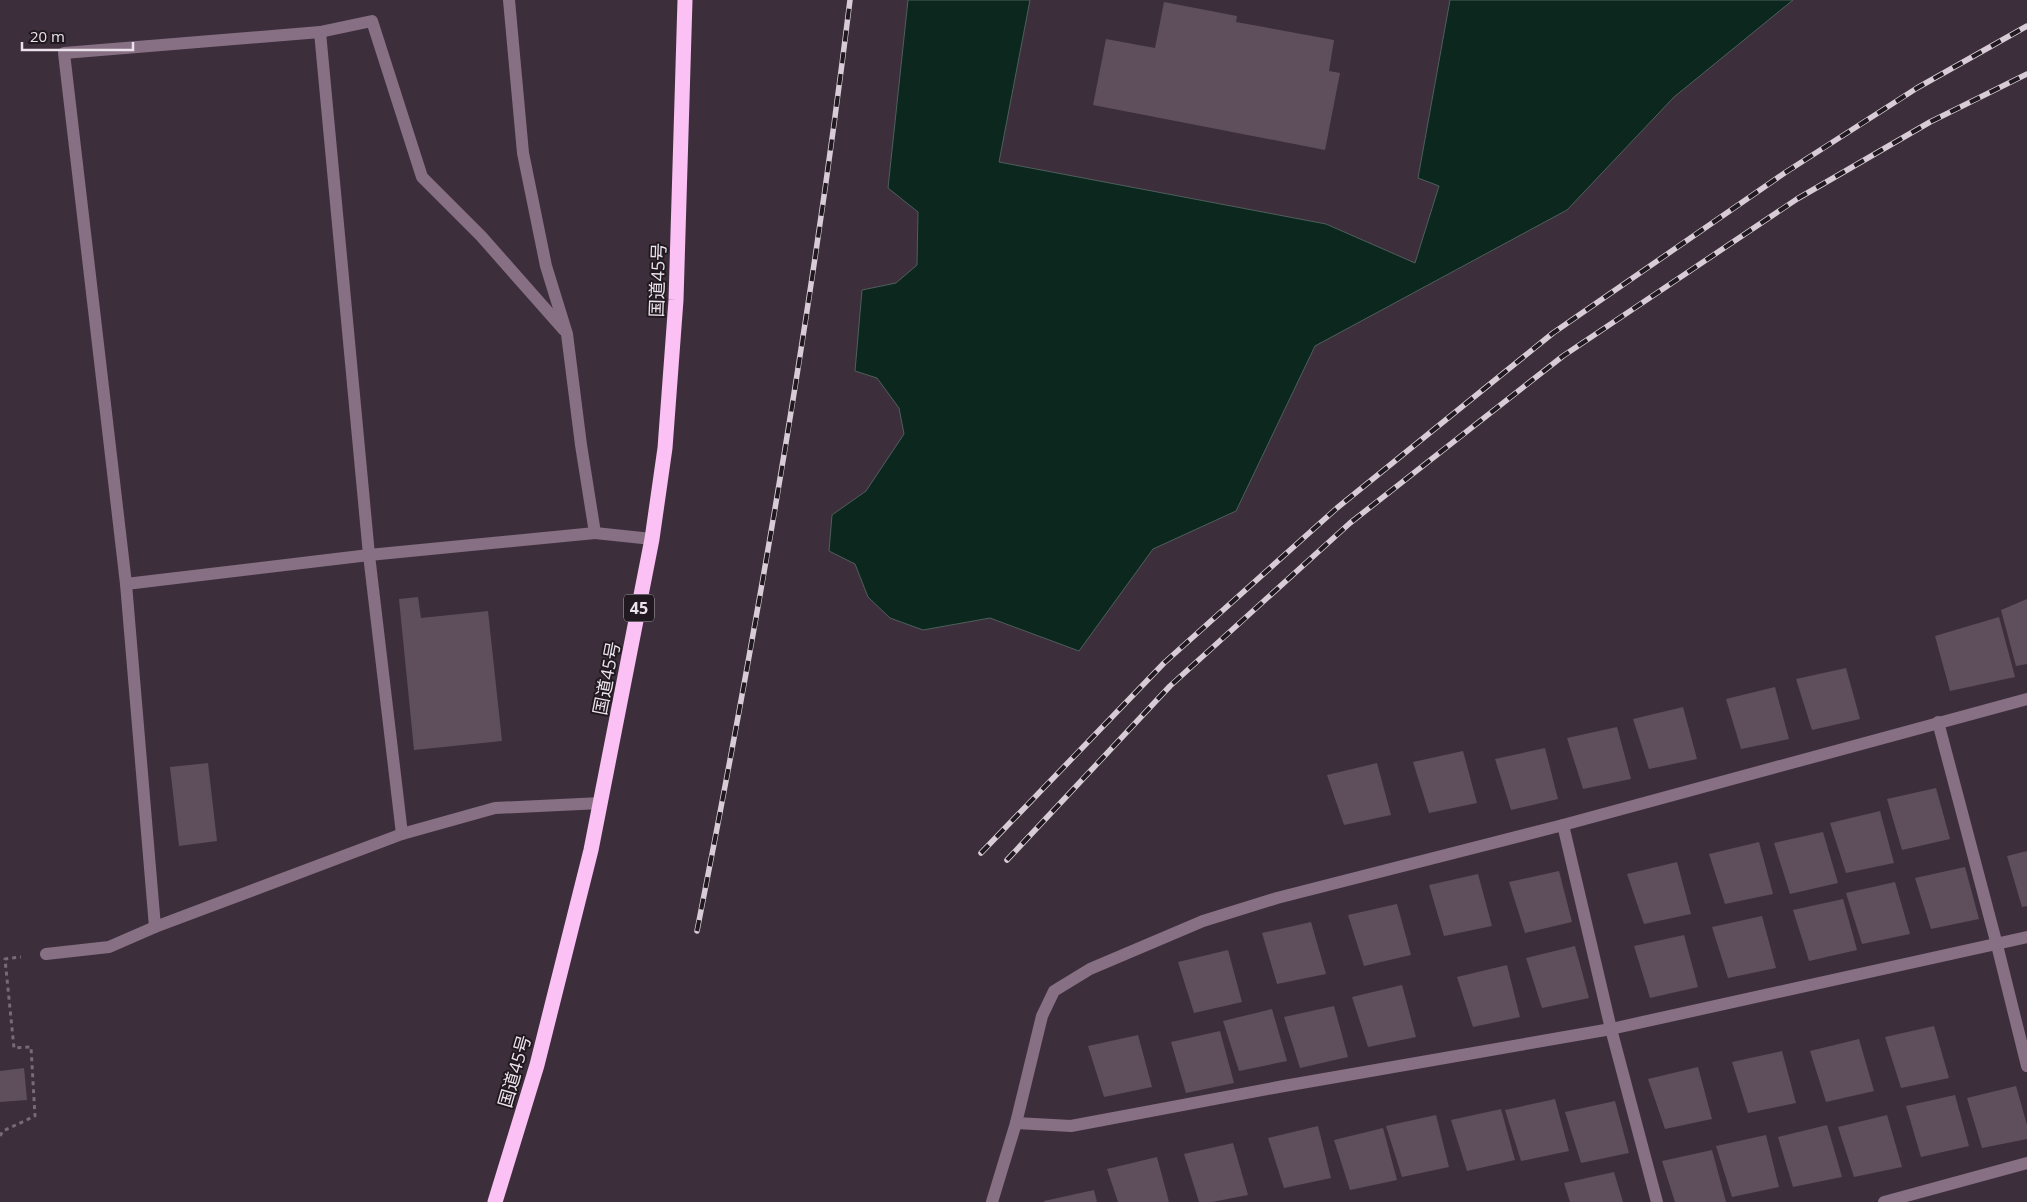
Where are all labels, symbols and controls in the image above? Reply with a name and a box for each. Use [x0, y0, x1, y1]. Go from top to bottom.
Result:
scale bar [22, 20, 134, 52]
text: 20 m [30, 26, 65, 46]
street label: 国道45号 [644, 242, 670, 318]
road number: 45 [624, 594, 654, 622]
street label: 国道45号 [587, 639, 625, 717]
street label: 国道45号 [492, 1032, 536, 1110]

